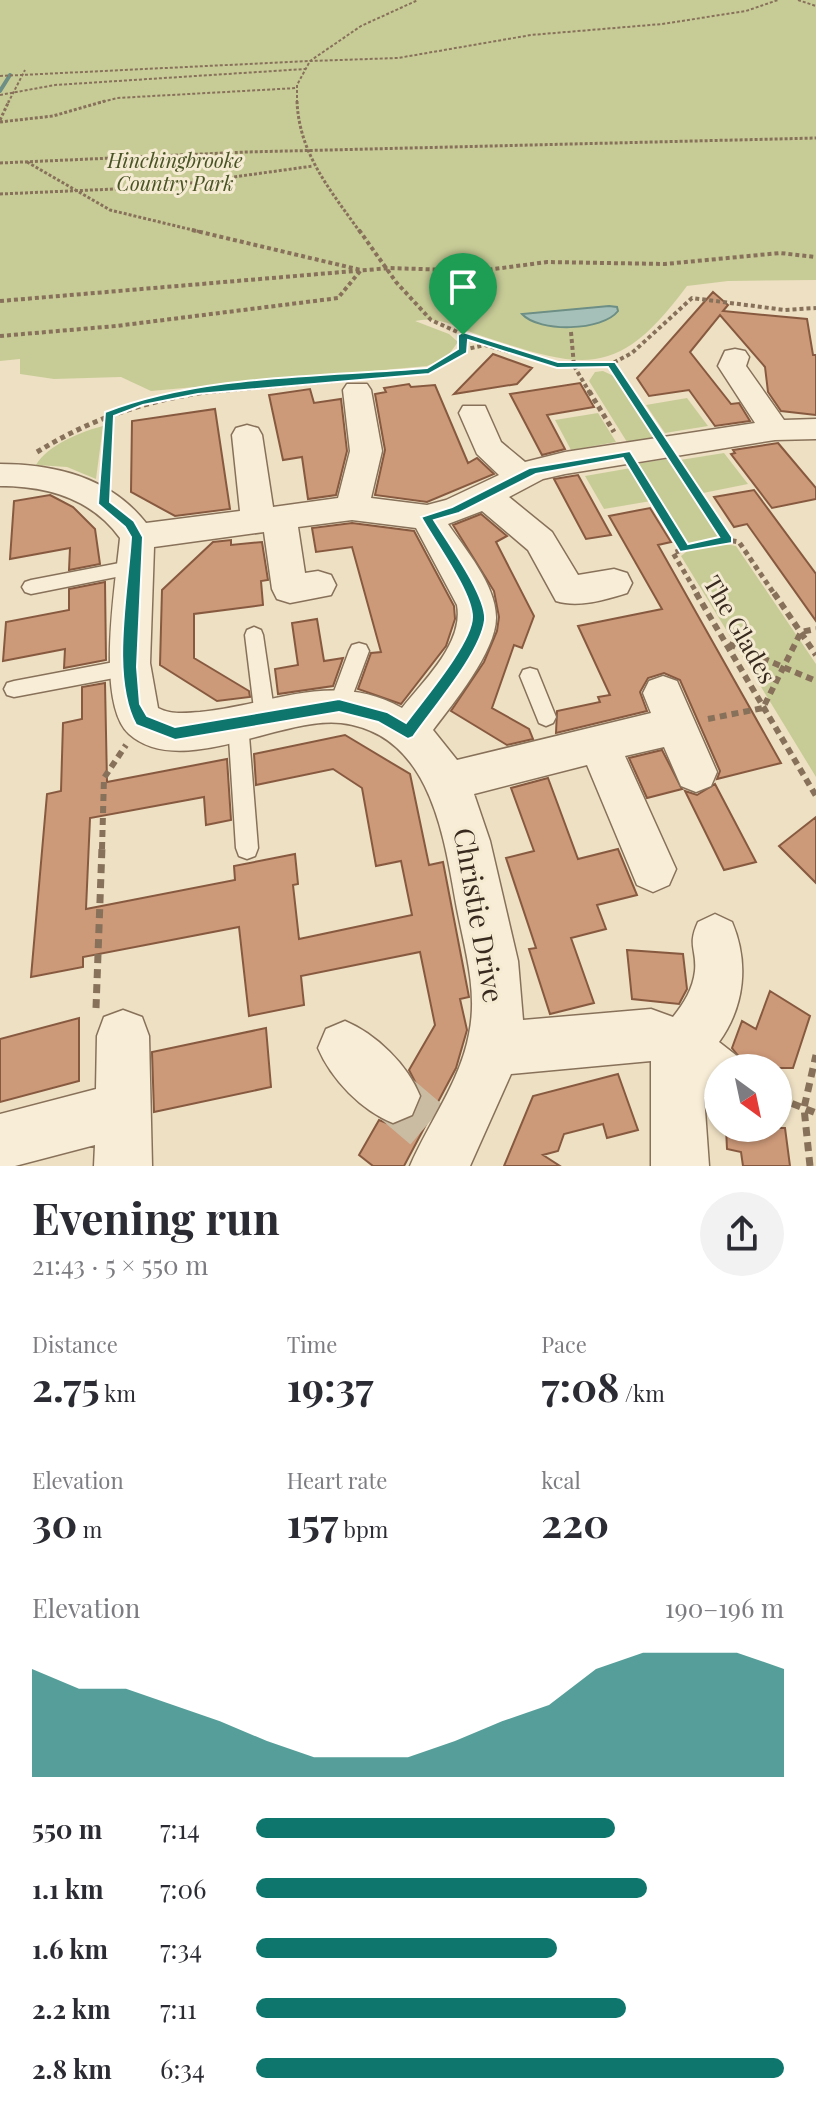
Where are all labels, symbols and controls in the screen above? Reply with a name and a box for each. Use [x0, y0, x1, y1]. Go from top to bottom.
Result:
park label: Hinchingbrooke Country Park [106, 146, 243, 196]
pin [429, 253, 497, 335]
icon: arrive [441, 265, 485, 309]
street label: The Glades [697, 569, 785, 689]
street label: Christie Drive [446, 825, 514, 1005]
north arrow [704, 1054, 792, 1142]
map controls [704, 1054, 792, 1142]
text: Evening run [32, 1187, 280, 1246]
button: share [700, 1192, 784, 1276]
text: 21:43 · 5 × 550 m [32, 1247, 208, 1282]
text: Distance [32, 1329, 118, 1359]
text: Time [287, 1329, 337, 1359]
text: Pace [541, 1329, 587, 1359]
text: 2.75 [32, 1359, 100, 1412]
text: 19:37 [287, 1359, 373, 1412]
text: 7:08 [541, 1359, 619, 1412]
text: km [100, 1378, 136, 1408]
text: /km [619, 1378, 665, 1408]
text: Elevation [32, 1465, 124, 1495]
text: Heart rate [287, 1465, 387, 1495]
text: kcal [541, 1465, 581, 1495]
text: 30 [32, 1495, 77, 1548]
text: 157 [287, 1495, 338, 1548]
text: 220 [541, 1495, 609, 1548]
text: m [77, 1514, 102, 1544]
text: bpm [338, 1514, 388, 1544]
text: Elevation [32, 1590, 140, 1625]
text: 190–196 m [665, 1590, 784, 1625]
text: 550 m [32, 1811, 102, 1846]
text: 7:14 [160, 1811, 200, 1846]
text: 1.1 km [32, 1871, 103, 1906]
text: 7:06 [160, 1871, 207, 1906]
text: 1.6 km [32, 1931, 108, 1966]
text: 7:34 [160, 1931, 202, 1966]
text: 2.2 km [32, 1991, 110, 2026]
text: 7:11 [160, 1991, 197, 2026]
text: 2.8 km [32, 2051, 112, 2086]
text: 6:34 [160, 2051, 205, 2086]

